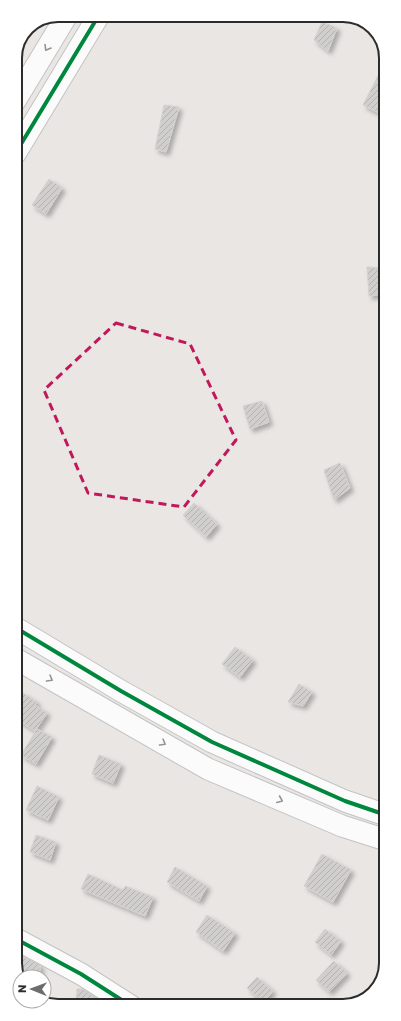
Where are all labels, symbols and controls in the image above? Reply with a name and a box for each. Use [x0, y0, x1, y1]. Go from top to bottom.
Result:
one-way arrow [44, 44, 52, 51]
one-way arrow [46, 674, 53, 681]
one-way arrow [159, 739, 166, 746]
one-way arrow [276, 795, 283, 803]
north arrow [12, 969, 52, 1009]
text: N [14, 985, 30, 993]

